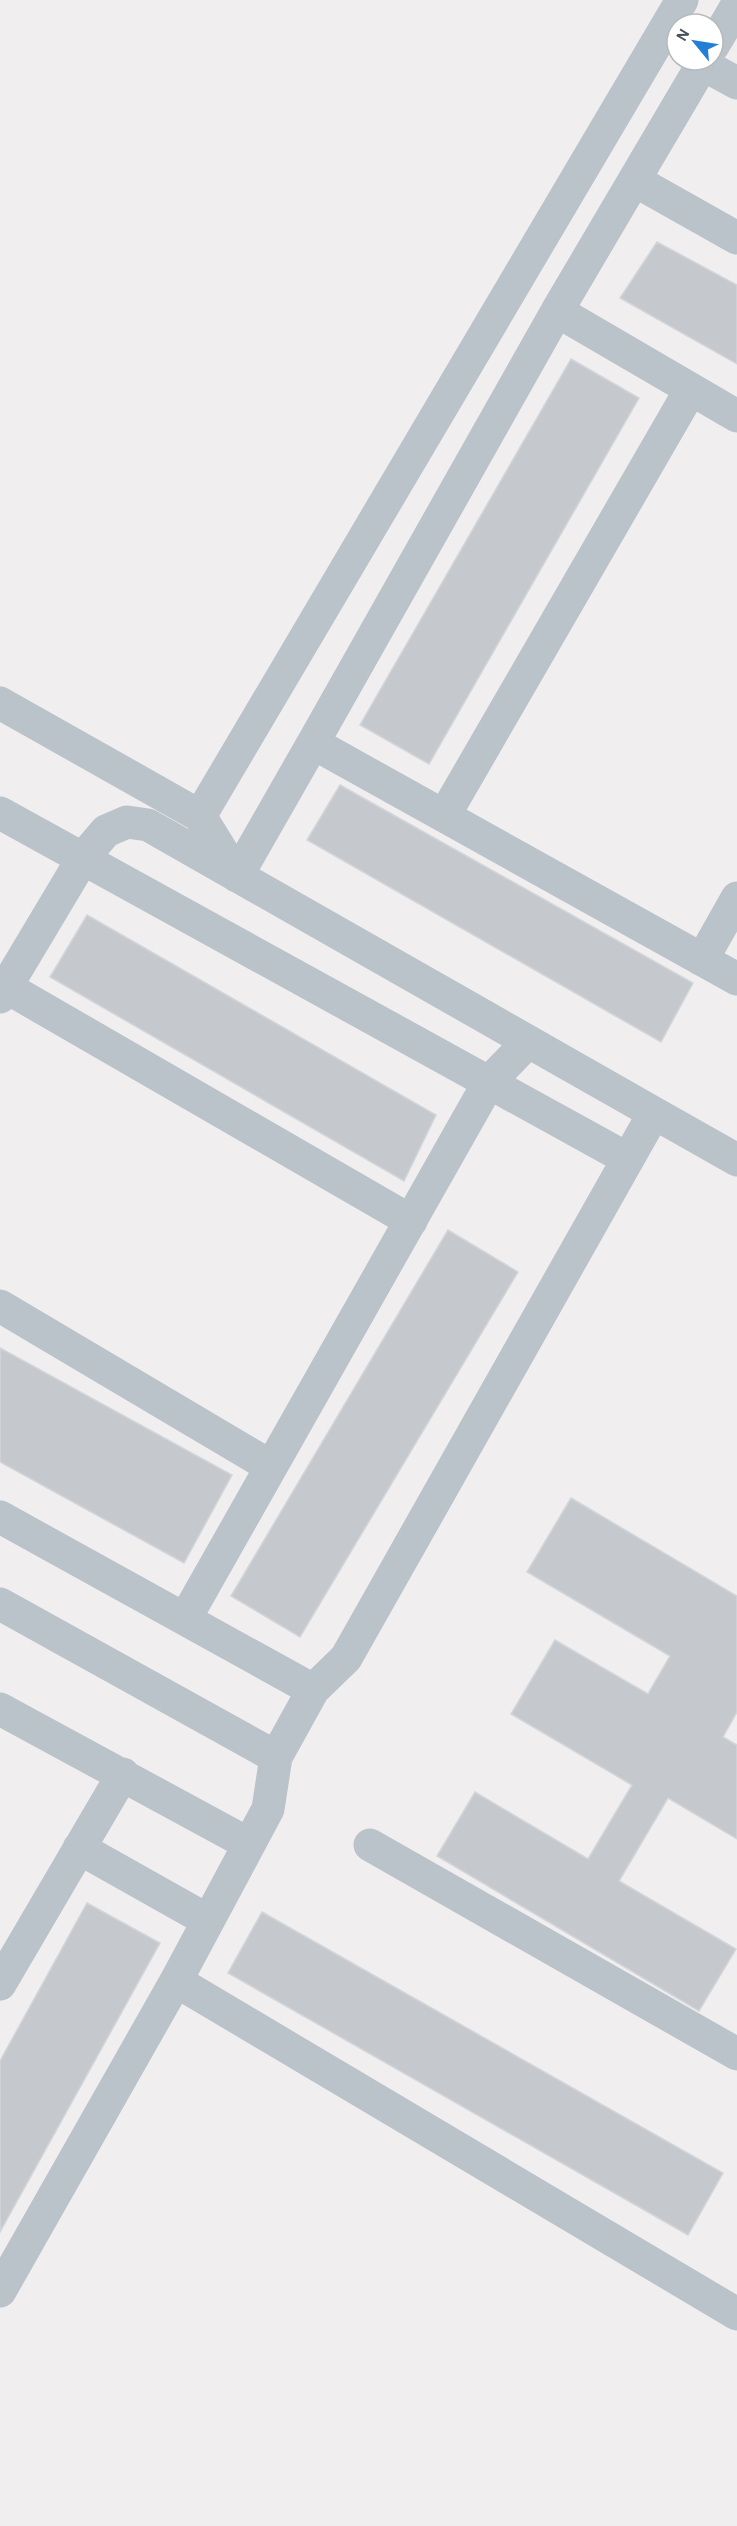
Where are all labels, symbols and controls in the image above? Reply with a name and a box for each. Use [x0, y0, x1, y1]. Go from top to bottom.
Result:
north arrow [665, 12, 725, 72]
text: N [673, 26, 693, 44]

